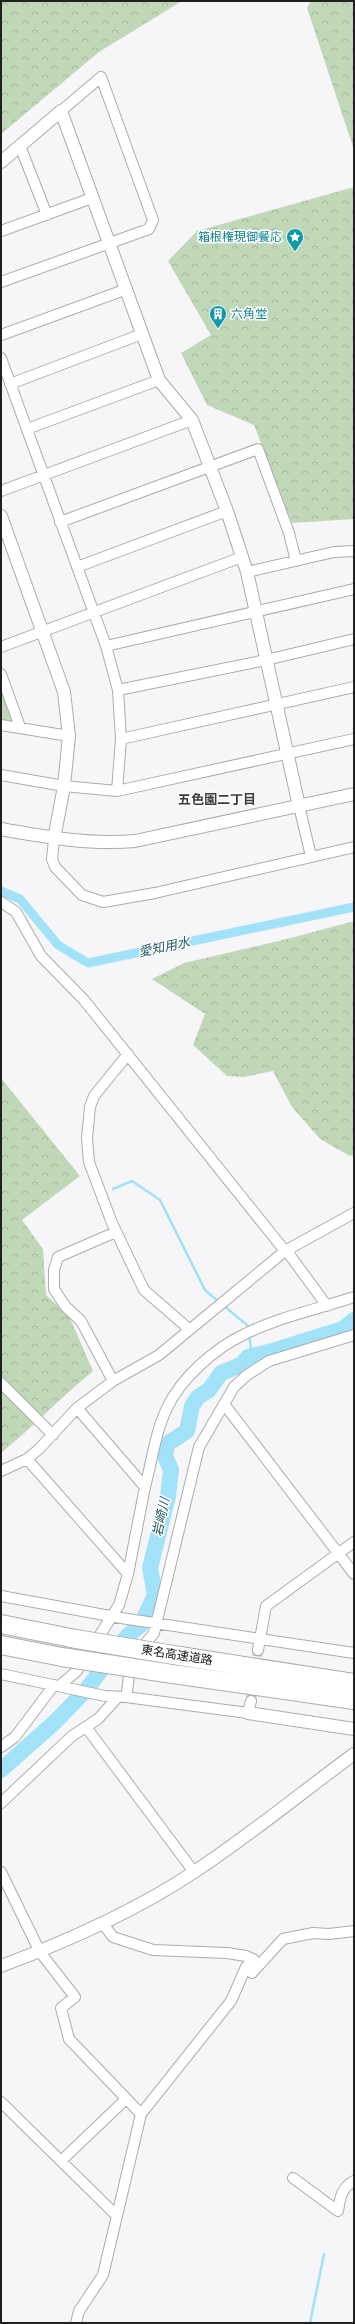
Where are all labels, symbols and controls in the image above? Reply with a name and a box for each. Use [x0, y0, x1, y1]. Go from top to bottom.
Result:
place icon: 箱根権現御餐応 [285, 227, 305, 252]
place label: 箱根権現御餐応 [198, 230, 282, 244]
building icon: 六角堂 [208, 304, 228, 329]
place label: 六角堂 [231, 307, 267, 321]
district label: 五色園二丁目 [178, 792, 256, 807]
water label: 愛知用水 [137, 934, 193, 960]
water label: 岩崎川 [150, 1494, 173, 1538]
street label: 東名高速道路 [140, 1642, 214, 1668]

